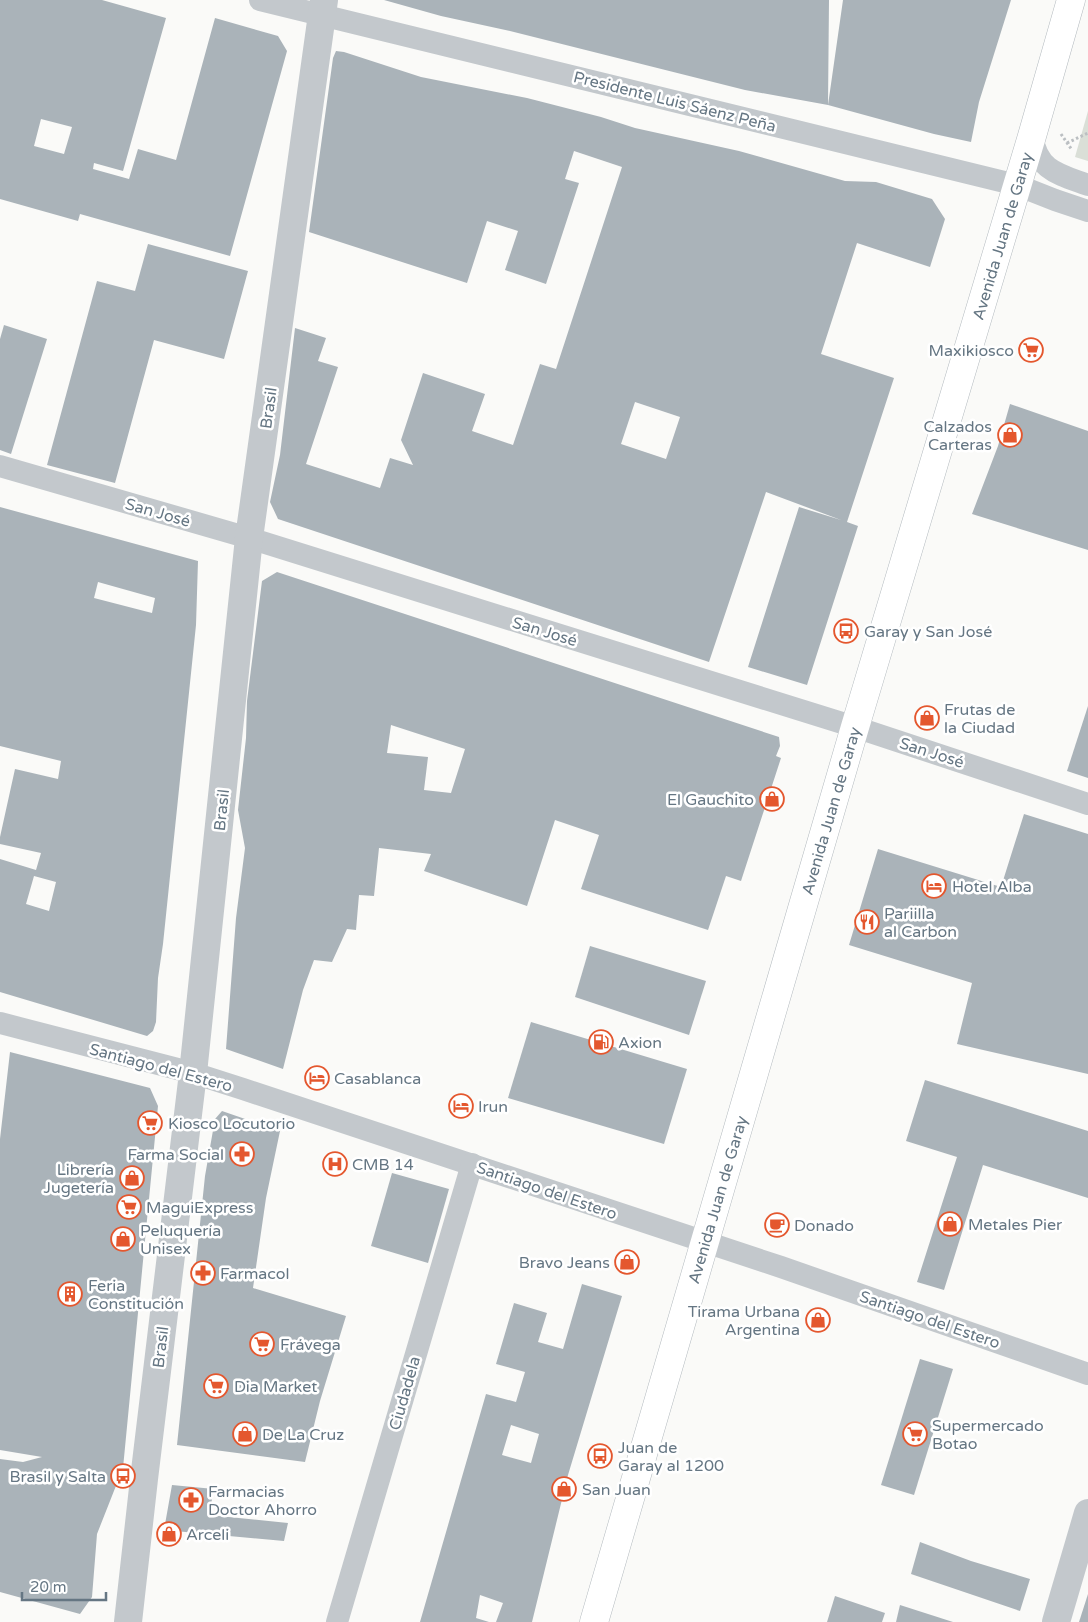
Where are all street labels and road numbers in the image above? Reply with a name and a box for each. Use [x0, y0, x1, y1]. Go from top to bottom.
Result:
street label: Presidente Luis Sáenz Peña [571, 67, 778, 137]
street label: Avenida Juan de Garay [969, 150, 1038, 322]
street label: Brasil [256, 386, 282, 430]
street label: San José [123, 494, 193, 532]
street label: San José [510, 613, 580, 651]
street label: Avenida Juan de Garay [798, 724, 866, 897]
street label: San José [897, 733, 966, 773]
street label: Brasil [210, 788, 234, 832]
street label: Santiago del Estero [87, 1039, 234, 1097]
street label: Avenida Juan de Garay [684, 1113, 752, 1286]
street label: Santiago del Estero [474, 1158, 620, 1224]
street label: Santiago del Estero [857, 1287, 1003, 1353]
street label: Brasil [149, 1325, 173, 1369]
street label: Ciudadela [385, 1354, 425, 1433]

